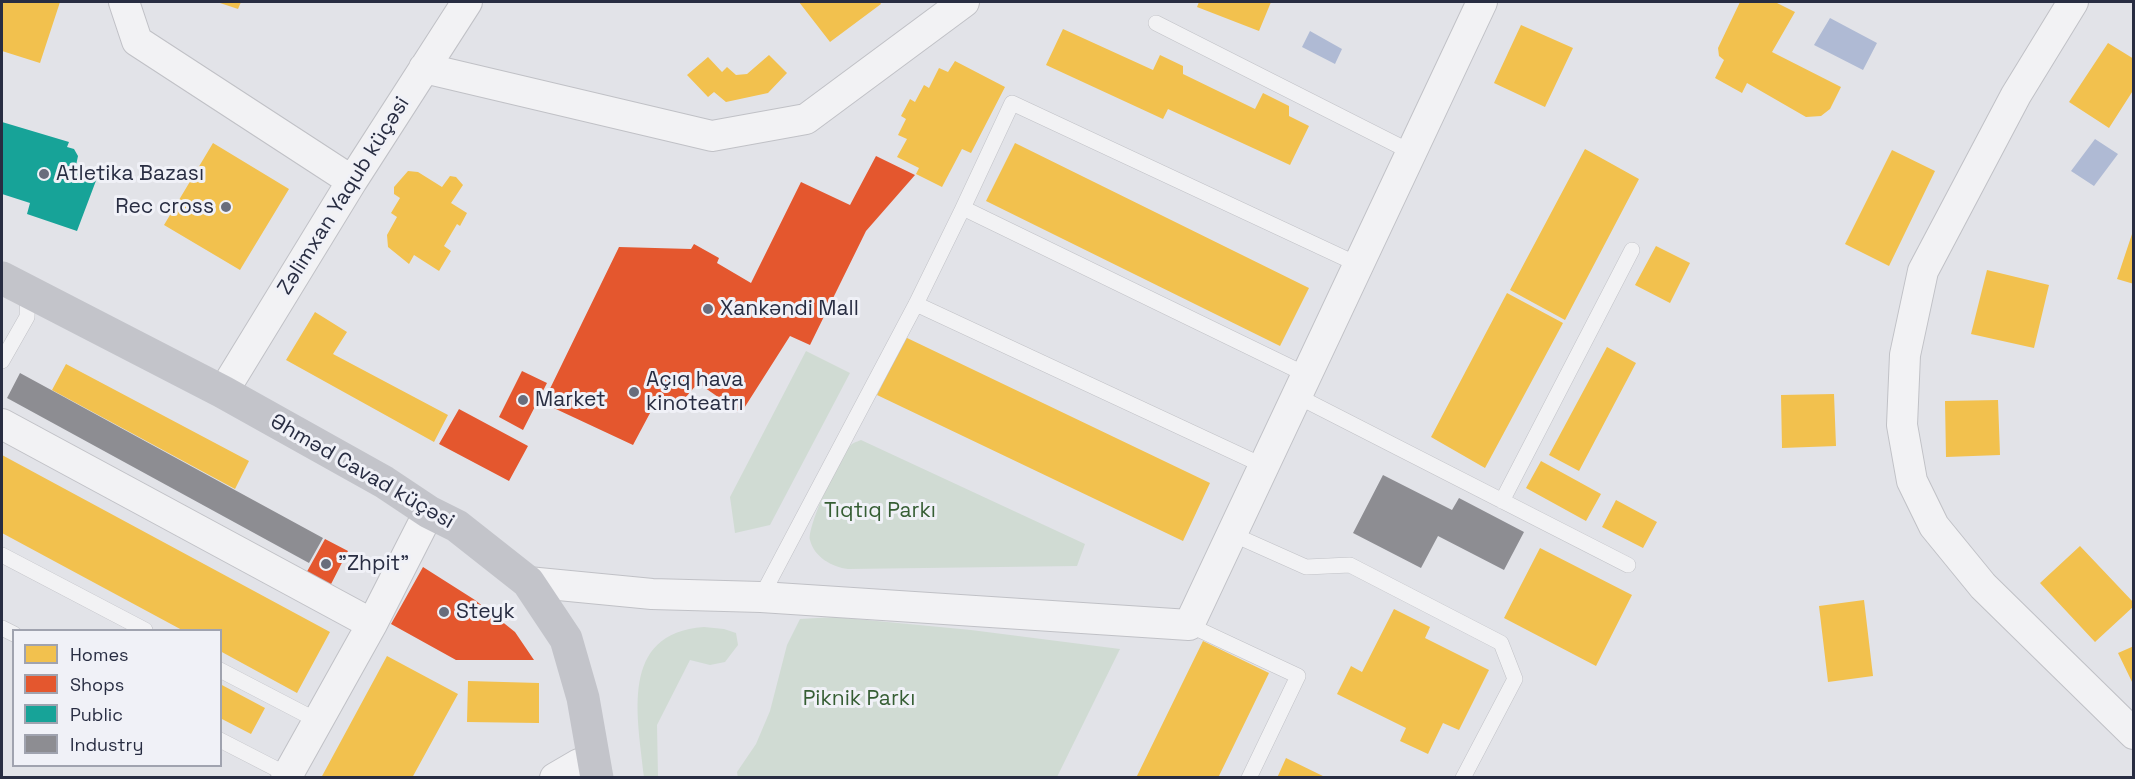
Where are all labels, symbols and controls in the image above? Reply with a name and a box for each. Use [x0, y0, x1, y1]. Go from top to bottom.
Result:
street label: Zəlimxan Yaqub küçəsi [273, 92, 415, 300]
place label: Atletika Bazası [56, 161, 204, 187]
marker: Atletika Bazası [37, 167, 51, 181]
place label: Rec cross [115, 194, 214, 220]
marker: Rec cross [219, 200, 233, 214]
place label: Xankəndi Mall [720, 296, 859, 322]
marker: Xankəndi Mall [701, 302, 715, 316]
place label: Açıq hava kinoteatrı [646, 367, 744, 417]
marker: Açıq hava kinoteatrı [627, 385, 641, 399]
place label: Market [535, 387, 606, 413]
marker: Market [516, 393, 530, 407]
street label: Əhməd Cavad küçəsi [266, 409, 458, 535]
park label: Tıqtıq Parkı [824, 498, 936, 524]
place label: "Zhpit" [338, 551, 409, 577]
marker: "Zhpit" [319, 557, 333, 571]
place label: Steyk [456, 599, 515, 625]
marker: Steyk [437, 605, 451, 619]
legend [12, 629, 222, 767]
text: Homes [70, 643, 129, 666]
text: Shops [70, 673, 124, 696]
park label: Piknik Parkı [803, 686, 915, 712]
text: Public [70, 703, 123, 726]
text: Industry [70, 733, 143, 756]

